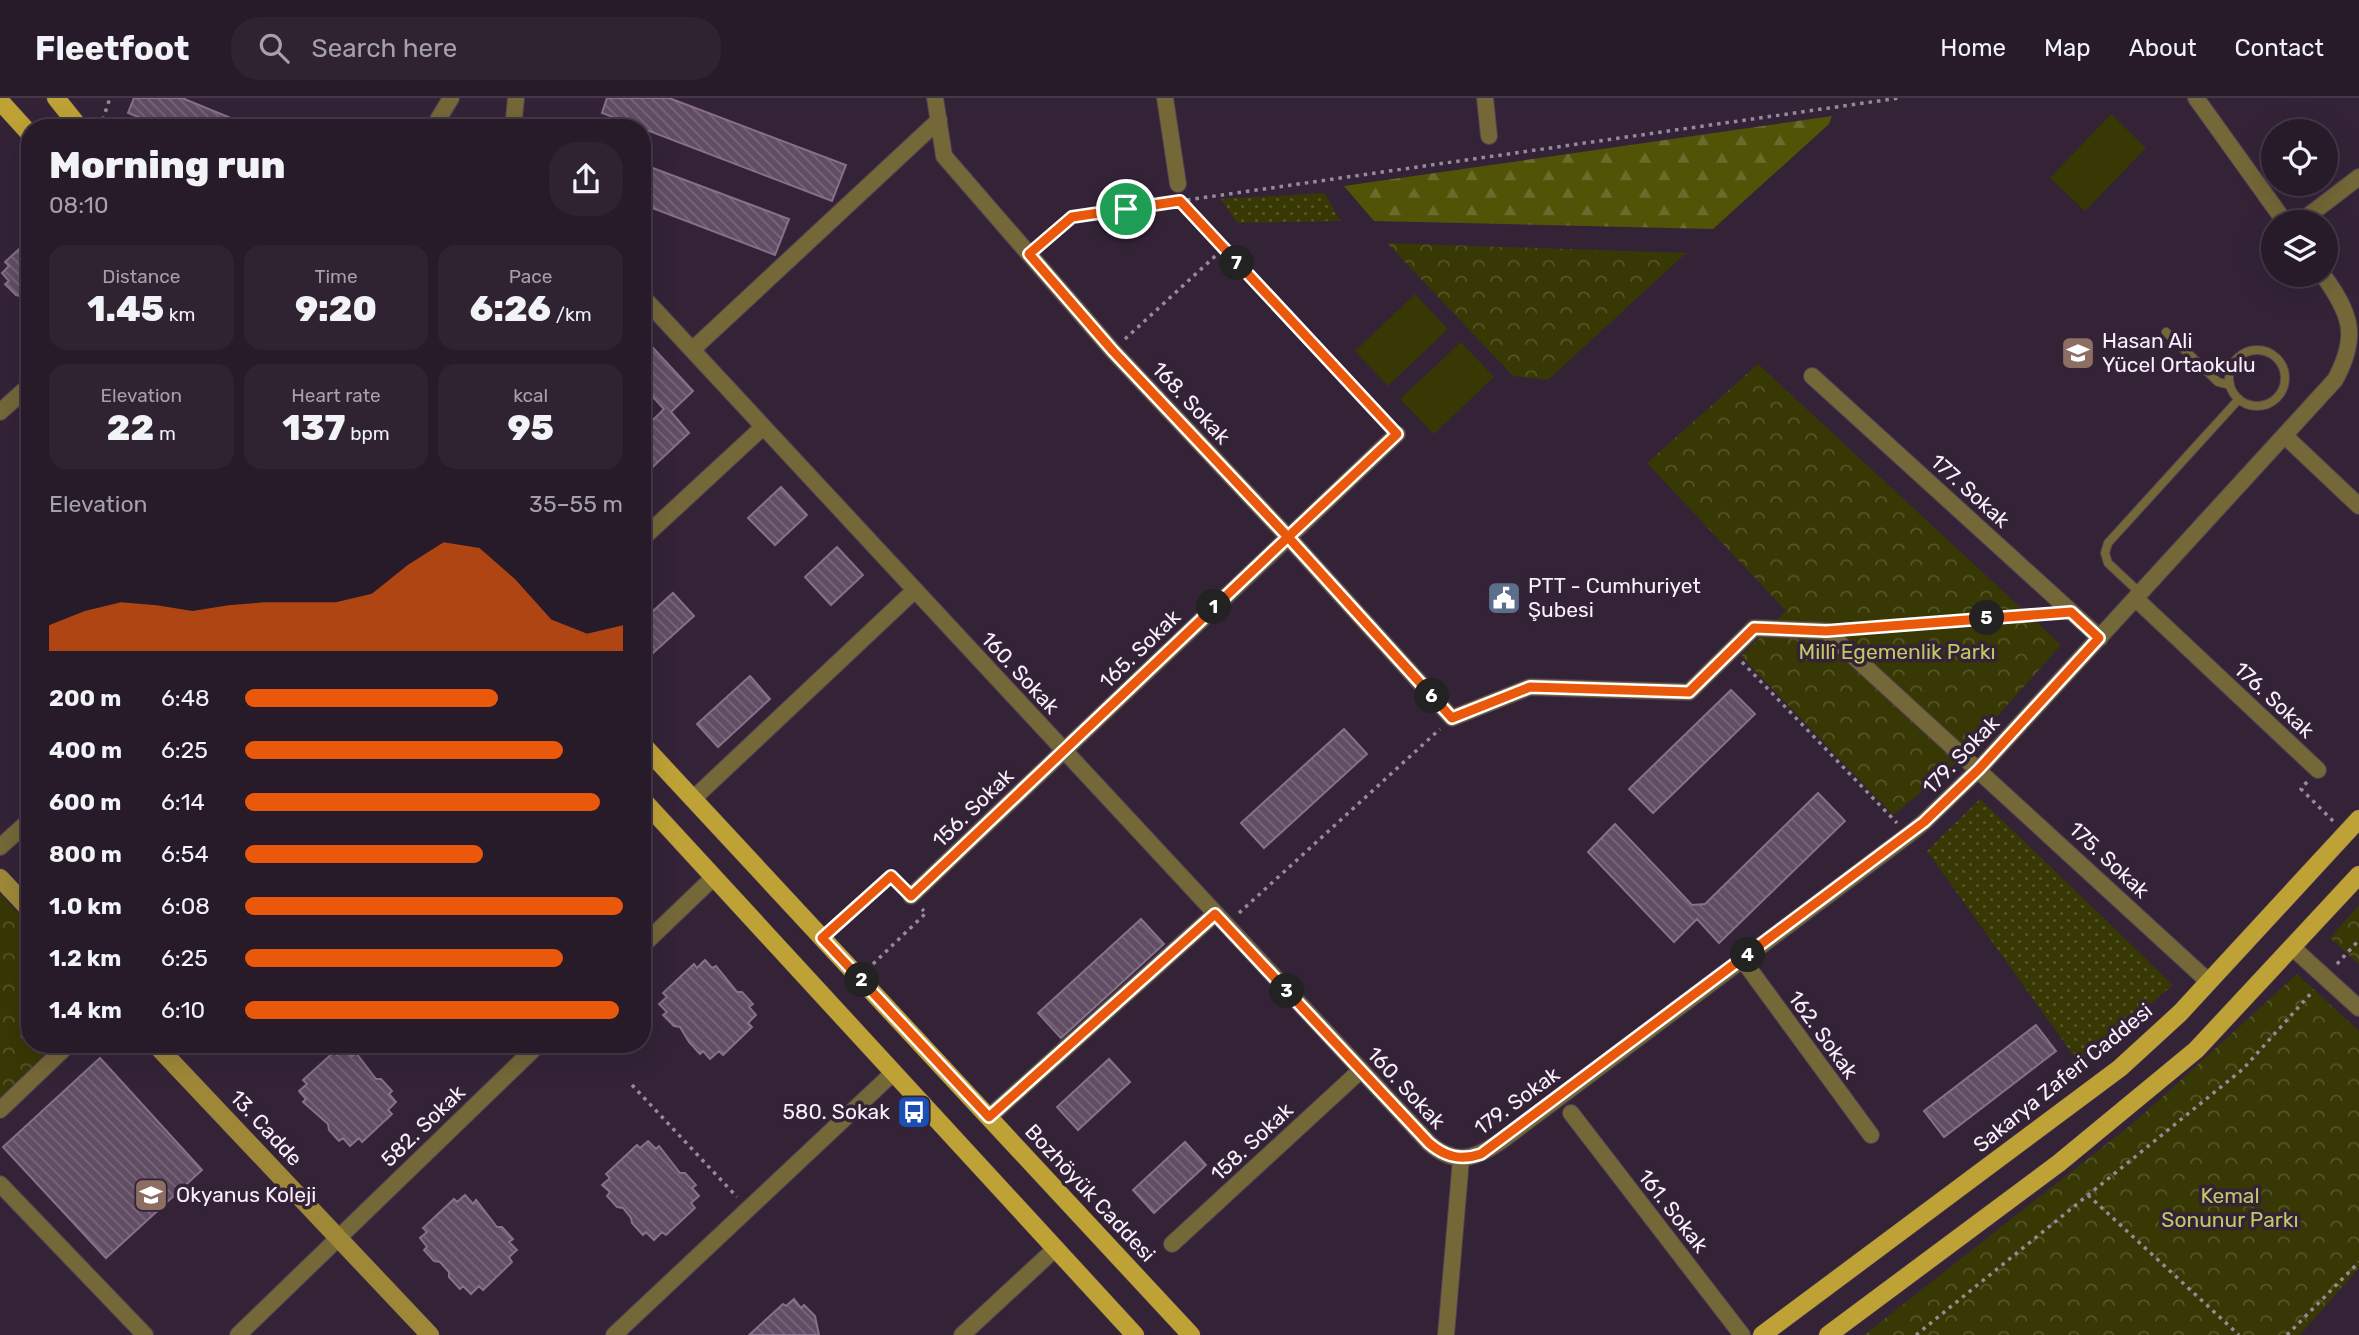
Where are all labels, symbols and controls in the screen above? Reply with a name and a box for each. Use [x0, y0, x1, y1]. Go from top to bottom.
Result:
search box [231, 17, 721, 80]
text: Fleetfoot [35, 29, 189, 68]
icon: search [255, 29, 293, 67]
text: Search here [311, 33, 457, 64]
text: Home [1940, 34, 2006, 62]
text: Map [2044, 34, 2091, 62]
text: About [2129, 34, 2197, 62]
text: Contact [2235, 34, 2324, 62]
map controls [2261, 119, 2338, 287]
button: locate [2261, 119, 2338, 196]
text: Morning run [49, 142, 286, 188]
button: share [549, 142, 623, 216]
pin [1096, 179, 1156, 239]
icon: arrive [1107, 190, 1145, 228]
text: 08:10 [49, 191, 109, 219]
button: layers [2261, 210, 2338, 287]
pin: 7 [1220, 246, 1254, 280]
text: 7 [1231, 251, 1242, 274]
text: Distance [102, 265, 180, 288]
text: Time [314, 265, 358, 288]
text: Pace [509, 265, 552, 288]
text: 1.45 [87, 288, 164, 330]
text: 9:20 [295, 288, 377, 330]
text: 6:26 [470, 288, 551, 330]
text: km [164, 303, 195, 326]
text: /km [551, 303, 592, 326]
place label: Hasan Ali Yücel Ortaokulu [2102, 328, 2256, 377]
school or university icon: Hasan Ali Yücel Ortaokulu [2059, 334, 2097, 372]
street label: 168. Sokak [1147, 356, 1236, 449]
text: Elevation [101, 384, 182, 407]
text: Heart rate [291, 384, 381, 407]
text: kcal [513, 384, 548, 407]
text: 22 [107, 407, 154, 449]
text: 137 [282, 407, 346, 449]
text: 95 [507, 407, 554, 449]
text: m [154, 422, 176, 445]
text: bpm [346, 422, 390, 445]
street label: 177. Sokak [1926, 449, 2015, 533]
text: Elevation [49, 490, 148, 518]
text: 35–55 m [529, 490, 623, 518]
place label: PTT - Cumhuriyet Şubesi [1528, 573, 1701, 622]
public building icon: PTT - Cumhuriyet Şubesi [1485, 579, 1523, 617]
pin: 1 [1196, 589, 1232, 624]
text: 1 [1209, 595, 1218, 618]
pin: 5 [1969, 601, 2004, 636]
street label: 165. Sokak [1094, 604, 1185, 693]
text: 5 [1980, 606, 1993, 629]
street label: 160. Sokak [976, 626, 1065, 719]
park label: Millî Egemenlik Parkı [1798, 639, 1996, 664]
street label: 176. Sokak [2229, 656, 2320, 743]
pin: 6 [1414, 678, 1450, 714]
text: 200 m [49, 684, 121, 712]
text: 6:48 [161, 684, 210, 712]
text: 6 [1425, 684, 1438, 707]
street label: 179. Sokak [1917, 710, 2004, 799]
text: 400 m [49, 736, 122, 764]
text: 6:25 [161, 736, 208, 764]
street label: 156. Sokak [927, 763, 1018, 852]
text: 600 m [49, 788, 121, 816]
text: 6:14 [161, 788, 205, 816]
street label: 175. Sokak [2064, 816, 2155, 903]
text: 800 m [49, 840, 122, 868]
text: 6:54 [161, 840, 209, 868]
text: 1.0 km [49, 892, 122, 920]
text: 6:08 [161, 892, 210, 920]
pin: 4 [1730, 938, 1766, 972]
text: 4 [1741, 943, 1754, 966]
text: 1.2 km [49, 944, 121, 972]
text: 6:25 [161, 944, 208, 972]
pin: 2 [844, 962, 880, 998]
text: 2 [855, 968, 868, 991]
pin: 3 [1270, 974, 1304, 1008]
text: 3 [1280, 979, 1293, 1002]
street label: 162. Sokak [1783, 986, 1864, 1084]
text: 1.4 km [49, 996, 122, 1024]
text: 6:10 [161, 996, 205, 1024]
street label: Sakarya Zaferi Caddesi [1968, 998, 2157, 1157]
street label: 160. Sokak [1362, 1041, 1451, 1134]
street label: 179. Sokak [1469, 1061, 1564, 1140]
street label: 582. Sokak [376, 1079, 470, 1172]
street label: 13. Cadde [225, 1085, 308, 1171]
bus stop icon: 580. Sokak [895, 1093, 933, 1131]
street label: 158. Sokak [1205, 1097, 1298, 1186]
place label: 580. Sokak [783, 1099, 890, 1124]
street label: Bozhöyük Caddesi [1020, 1119, 1161, 1267]
street label: 161. Sokak [1633, 1164, 1714, 1257]
school or university icon: Okyanus Koleji [132, 1176, 170, 1214]
place label: Okyanus Koleji [176, 1182, 316, 1207]
park label: Kemal Sonunur Parkı [2161, 1183, 2299, 1232]

